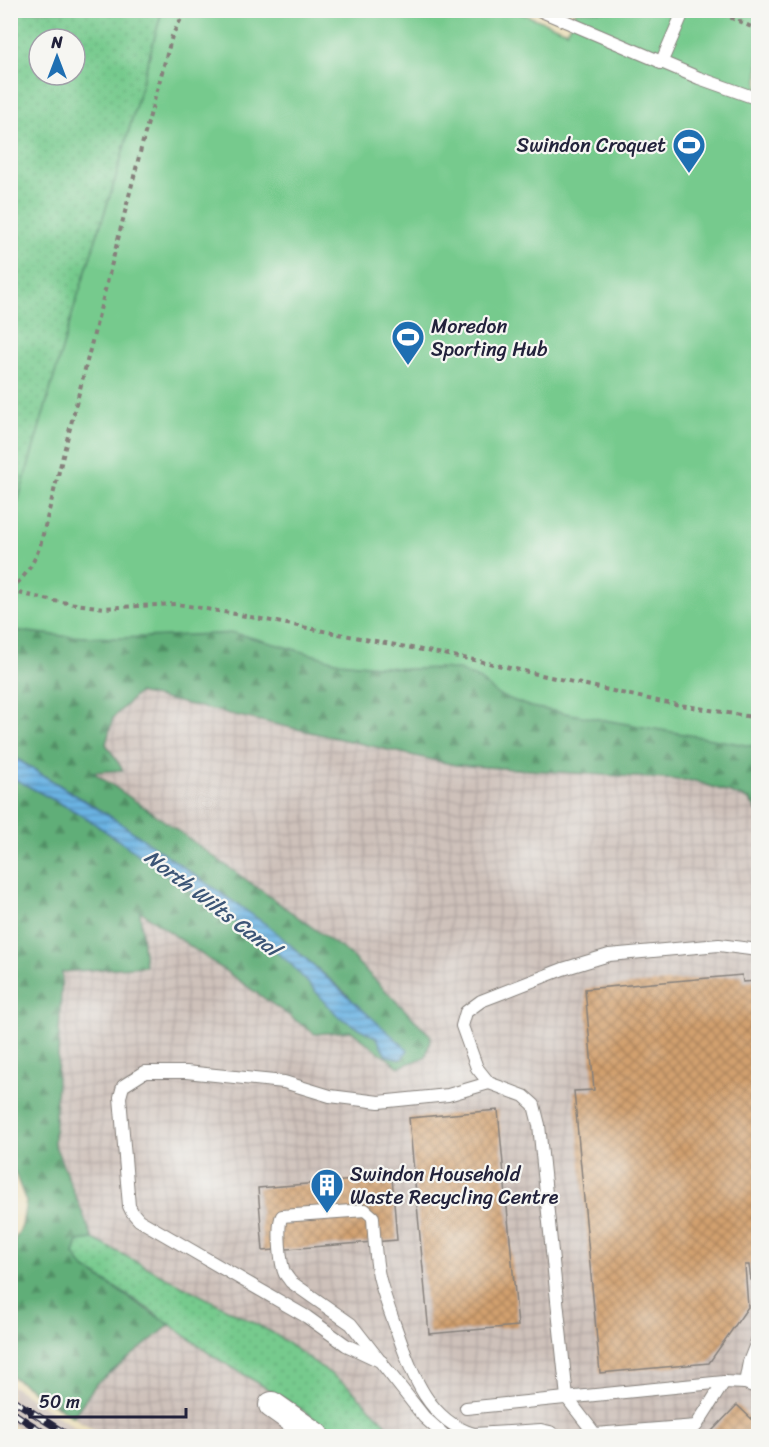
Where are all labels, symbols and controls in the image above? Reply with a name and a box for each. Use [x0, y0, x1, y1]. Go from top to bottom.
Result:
north arrow [27, 27, 87, 87]
text: N [50, 28, 63, 57]
sports icon: Swindon Croquet [671, 127, 707, 174]
place label: Swindon Croquet [517, 128, 666, 163]
place label: Moredon Sporting Hub [431, 309, 548, 367]
sports icon: Moredon Sporting Hub [390, 319, 426, 366]
water label: North Wilts Canal [136, 839, 292, 970]
place label: Swindon Household Waste Recycling Centre [350, 1157, 559, 1215]
building icon: Swindon Household Waste Recycling Centre [309, 1167, 345, 1214]
scale bar [30, 1381, 186, 1419]
text: 50 m [39, 1386, 80, 1418]

